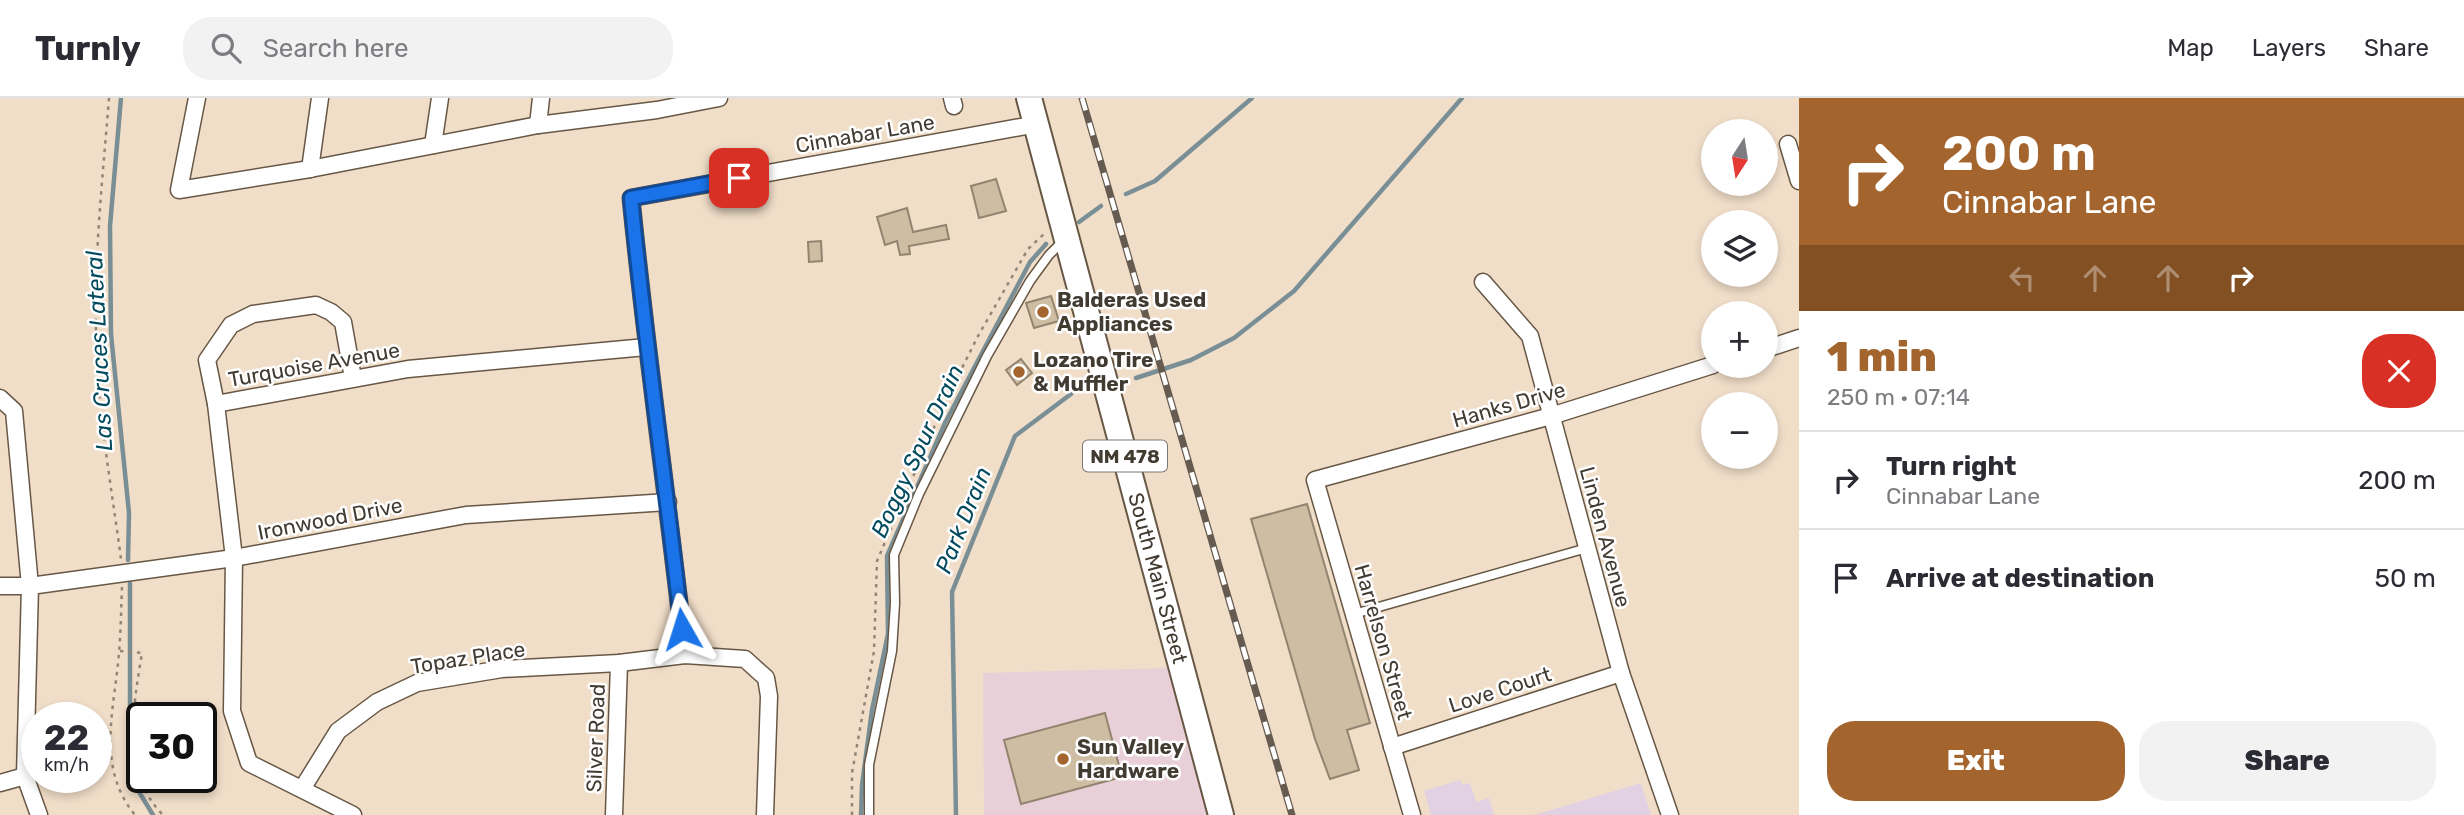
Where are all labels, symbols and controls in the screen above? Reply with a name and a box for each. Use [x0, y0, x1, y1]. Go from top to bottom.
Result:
search box [183, 17, 673, 80]
text: Turnly [35, 29, 141, 68]
icon: search [207, 29, 245, 67]
text: Search here [263, 33, 409, 64]
text: Map [2167, 34, 2214, 62]
text: Layers [2252, 34, 2326, 62]
text: Share [2364, 34, 2429, 62]
street label: Cinnabar Lane [793, 109, 936, 158]
north arrow [1701, 119, 1778, 196]
map controls [1701, 119, 1778, 469]
text: 200 m [1942, 124, 2096, 182]
icon: right [1827, 126, 1918, 217]
pin [709, 148, 769, 208]
icon: arrive [720, 159, 758, 197]
text: Cinnabar Lane [1942, 183, 2156, 221]
button: layers [1701, 210, 1778, 287]
water label: Las Cruces Lateral [80, 250, 118, 452]
icon: left [2003, 259, 2041, 297]
icon: ahead [2076, 259, 2114, 297]
icon: ahead [2149, 259, 2187, 297]
icon: right [2222, 259, 2260, 297]
place label: Balderas Used Appliances [1057, 287, 1206, 336]
button: + [1701, 301, 1778, 378]
marker: Balderas Used Appliances [1035, 304, 1051, 320]
text: 1 min [1827, 332, 1937, 382]
button: close [2362, 334, 2436, 408]
street label: Turquoise Avenue [226, 337, 402, 392]
place label: Lozano Tire & Muffler [1033, 347, 1153, 396]
water label: Boggy Spur Drain [865, 360, 969, 542]
marker: Lozano Tire & Muffler [1011, 364, 1027, 380]
street label: Hanks Drive [1449, 376, 1568, 433]
text: 250 m · 07:14 [1827, 383, 1970, 411]
button: − [1701, 392, 1778, 469]
road number: NM 478 [1083, 440, 1167, 472]
text: Turn right [1886, 451, 2016, 482]
icon: right [1827, 461, 1865, 499]
water label: Park Drain [929, 463, 997, 577]
street label: Linden Avenue [1575, 464, 1636, 610]
text: 200 m [2358, 465, 2436, 496]
text: Cinnabar Lane [1886, 482, 2040, 510]
street label: South Main Street [1123, 490, 1193, 666]
street label: Ironwood Drive [255, 492, 404, 545]
icon: arrive [1827, 559, 1865, 597]
street label: Harrelson Street [1349, 561, 1418, 722]
text: Arrive at destination [1886, 563, 2154, 594]
text: 50 m [2375, 563, 2436, 594]
position arrow [645, 592, 719, 666]
street label: Topaz Place [409, 636, 527, 679]
street label: Love Court [1445, 661, 1554, 718]
street label: Silver Road [581, 683, 610, 793]
speed limit sign: 30 [126, 702, 217, 793]
text: 22 [44, 717, 89, 759]
button: Exit [1827, 721, 2125, 801]
button: Share [2139, 721, 2436, 801]
place label: Sun Valley Hardware [1077, 734, 1185, 783]
marker: Sun Valley Hardware [1055, 751, 1071, 767]
text: km/h [44, 754, 89, 776]

